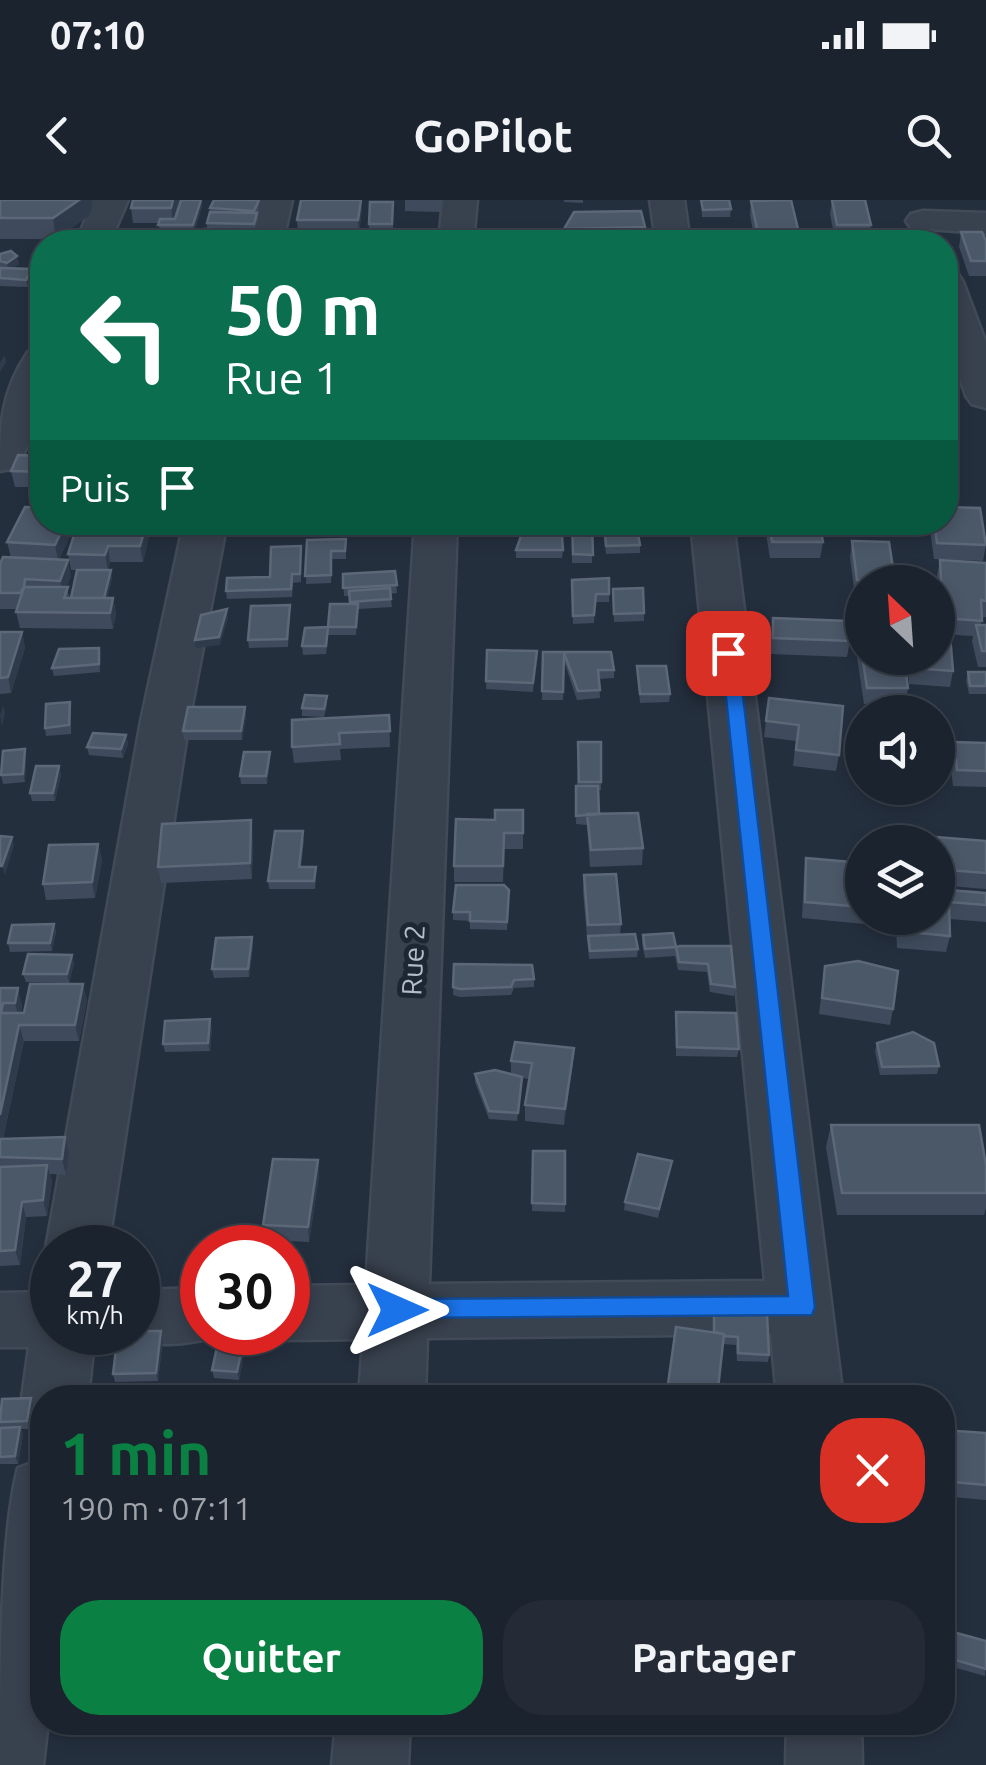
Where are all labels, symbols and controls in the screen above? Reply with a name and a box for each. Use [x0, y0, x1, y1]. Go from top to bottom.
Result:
text: 07:10 [50, 14, 145, 56]
icon: back [30, 108, 85, 163]
icon: search [901, 108, 956, 163]
text: GoPilot [413, 110, 573, 161]
icon: left [60, 270, 190, 400]
text: 50 m [225, 270, 381, 348]
text: Rue 1 [225, 352, 339, 403]
icon: arrive [150, 460, 205, 515]
text: Puis [60, 467, 130, 509]
north arrow [845, 565, 955, 675]
map controls [845, 565, 955, 935]
pin [686, 611, 771, 696]
icon: arrive [701, 626, 756, 681]
button: sound [845, 695, 955, 805]
button: layers [845, 825, 955, 935]
street label: Rue 2 [395, 924, 430, 996]
speed limit sign: 30 [180, 1225, 310, 1355]
text: 27 [67, 1250, 123, 1306]
position arrow [345, 1258, 449, 1362]
text: km/h [66, 1301, 124, 1329]
button: close [820, 1418, 925, 1523]
text: 1 min [60, 1419, 212, 1486]
text: 190 m · 07:11 [60, 1490, 252, 1526]
button: Quitter [60, 1600, 483, 1715]
button: Partager [503, 1600, 925, 1715]

